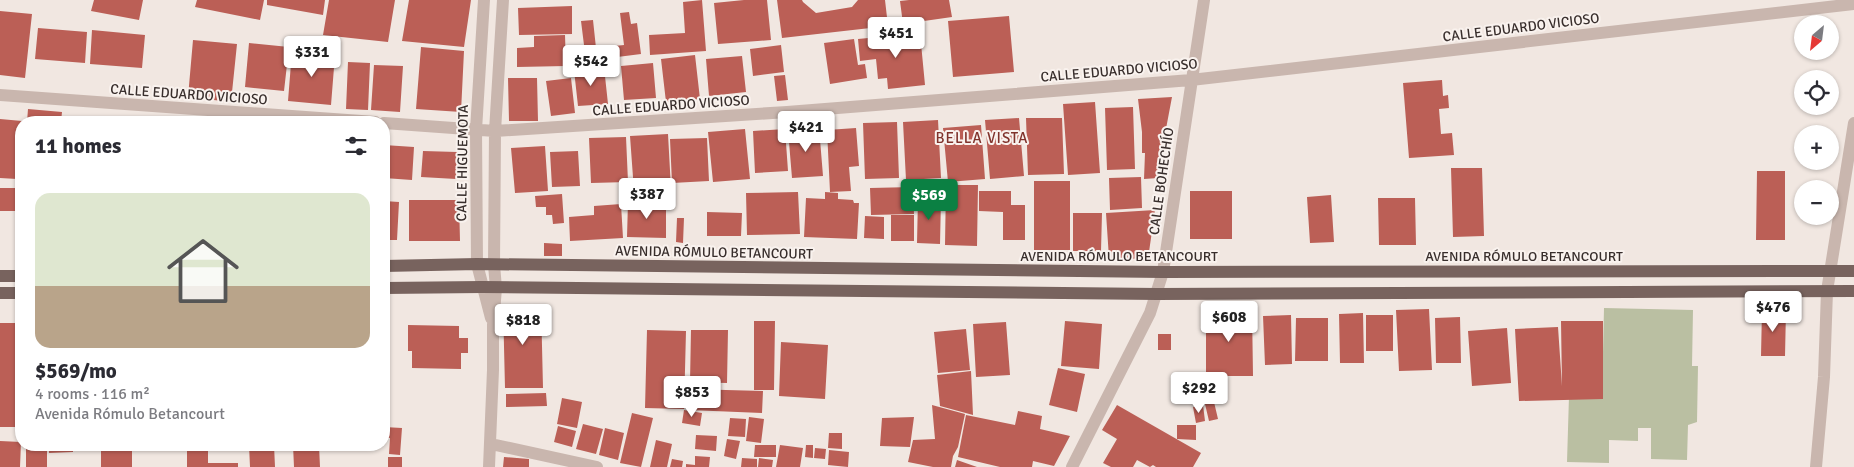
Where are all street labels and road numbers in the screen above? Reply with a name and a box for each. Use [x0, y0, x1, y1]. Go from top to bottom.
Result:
street label: CALLE EDUARDO VICIOSO [1442, 9, 1600, 46]
street label: CALLE EDUARDO VICIOSO [1040, 55, 1198, 86]
street label: CALLE EDUARDO VICIOSO [110, 81, 268, 108]
street label: CALLE EDUARDO VICIOSO [592, 92, 750, 119]
street label: CALLE HIGUEMOTA [453, 104, 472, 222]
street label: CALLE BOHECHÍO [1146, 126, 1177, 236]
street label: AVENIDA RÓMULO BETANCOURT [615, 242, 813, 263]
street label: AVENIDA RÓMULO BETANCOURT [1020, 248, 1218, 265]
street label: AVENIDA RÓMULO BETANCOURT [1425, 248, 1623, 265]

